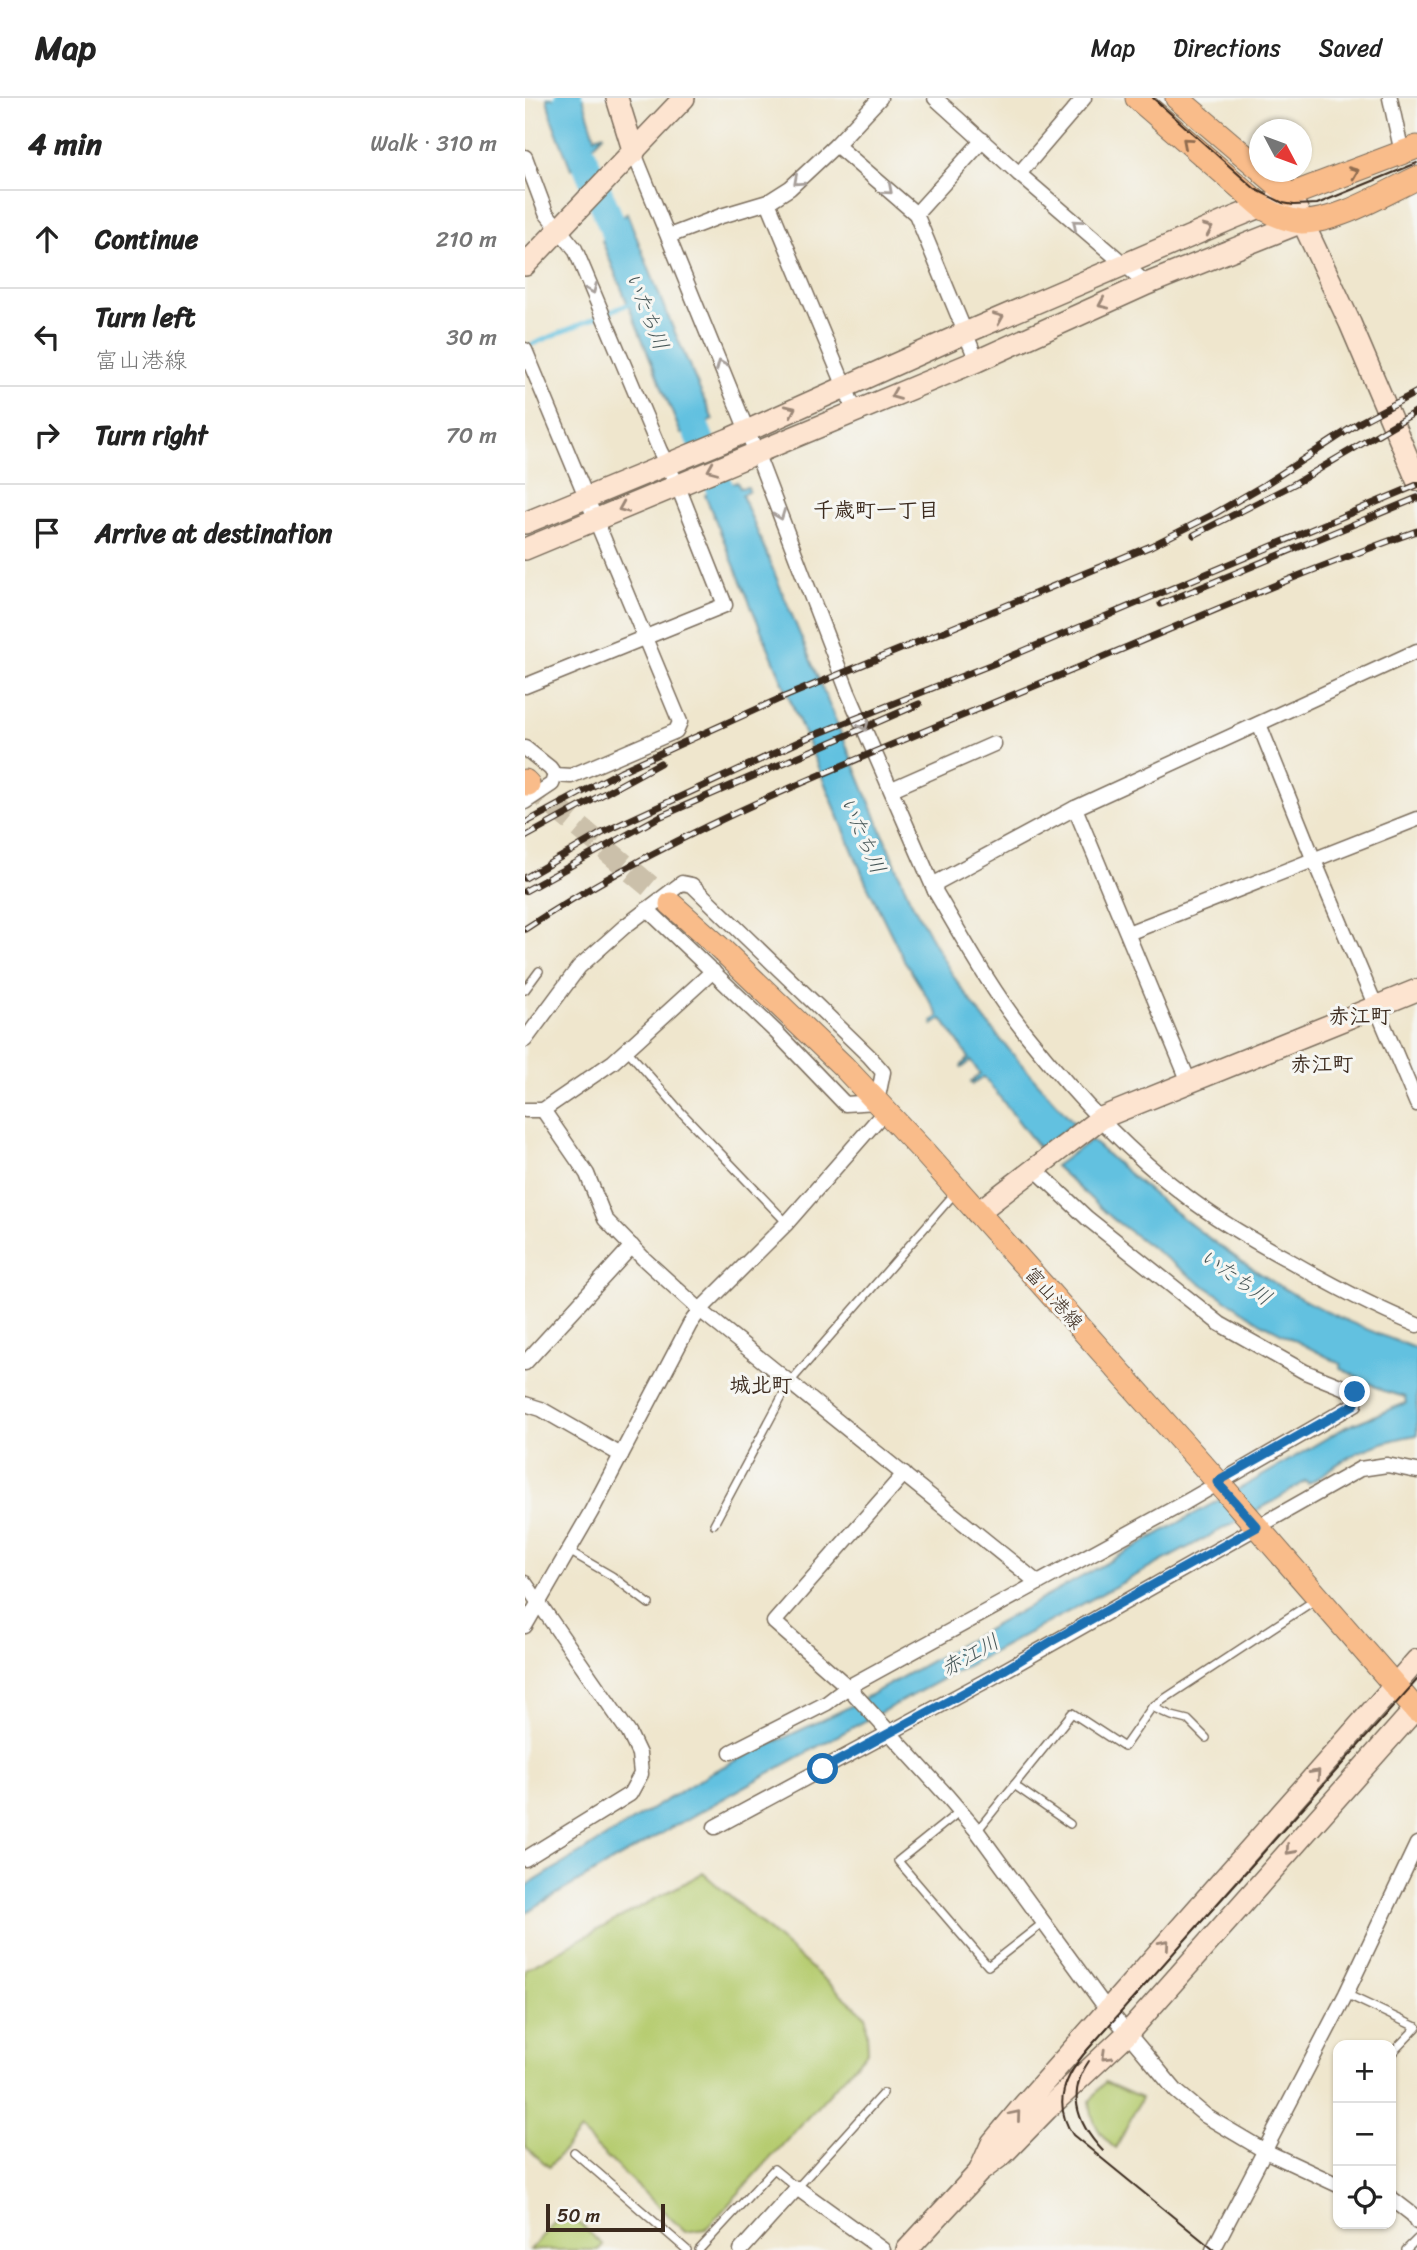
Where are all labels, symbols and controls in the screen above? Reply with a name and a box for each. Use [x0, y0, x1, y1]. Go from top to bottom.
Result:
text: Map [35, 19, 96, 77]
text: Map [1091, 27, 1135, 69]
text: Directions [1173, 27, 1281, 69]
text: Saved [1319, 27, 1382, 69]
text: 4 min [28, 117, 102, 171]
north arrow [1249, 119, 1312, 182]
text: Walk · 310 m [370, 123, 497, 164]
one-way arrow [1183, 138, 1196, 150]
one-way arrow [1347, 167, 1359, 181]
one-way arrow [793, 173, 806, 185]
one-way arrow [879, 182, 892, 194]
text: Continue [95, 216, 198, 262]
text: 210 m [436, 219, 497, 260]
icon: ahead [28, 220, 66, 258]
one-way arrow [1072, 220, 1085, 232]
one-way arrow [1201, 223, 1213, 237]
water label: いたち川 [614, 266, 680, 356]
one-way arrow [584, 281, 598, 294]
text: Turn left [95, 294, 195, 340]
one-way arrow [1098, 296, 1110, 310]
one-way arrow [992, 313, 1004, 327]
text: 30 m [446, 317, 497, 358]
icon: left [28, 318, 66, 356]
text: 富山港線 [95, 340, 187, 381]
one-way arrow [715, 360, 729, 372]
one-way arrow [889, 386, 901, 400]
one-way arrow [784, 405, 796, 419]
text: Turn right [95, 412, 208, 458]
text: 70 m [446, 415, 497, 456]
icon: right [28, 416, 66, 454]
one-way arrow [707, 461, 719, 475]
district label: 千歳町一丁目 [813, 491, 939, 529]
one-way arrow [617, 500, 630, 514]
one-way arrow [772, 508, 786, 521]
text: Arrive at destination [95, 510, 332, 556]
icon: arrive [28, 514, 66, 552]
one-way arrow [856, 719, 870, 732]
water label: いたち川 [829, 790, 897, 880]
district label: 赤江町 [1329, 997, 1392, 1035]
district label: 赤江町 [1291, 1045, 1354, 1083]
water label: いたち川 [1191, 1238, 1281, 1316]
street label: 富山港線 [1016, 1259, 1092, 1337]
district label: 城北町 [730, 1366, 793, 1404]
route end [1339, 1376, 1370, 1407]
water label: 赤江川 [933, 1623, 1007, 1687]
route start [807, 1753, 838, 1784]
one-way arrow [1308, 1769, 1321, 1782]
one-way arrow [1286, 1842, 1299, 1855]
one-way arrow [1157, 1939, 1169, 1952]
map controls [1333, 2040, 1396, 2229]
button: + [1333, 2040, 1396, 2103]
one-way arrow [1101, 2047, 1114, 2060]
button: − [1333, 2103, 1396, 2166]
one-way arrow [1007, 2110, 1020, 2123]
button: locate [1333, 2166, 1396, 2229]
text: 50 m [557, 2199, 600, 2232]
scale bar [546, 2201, 665, 2233]

